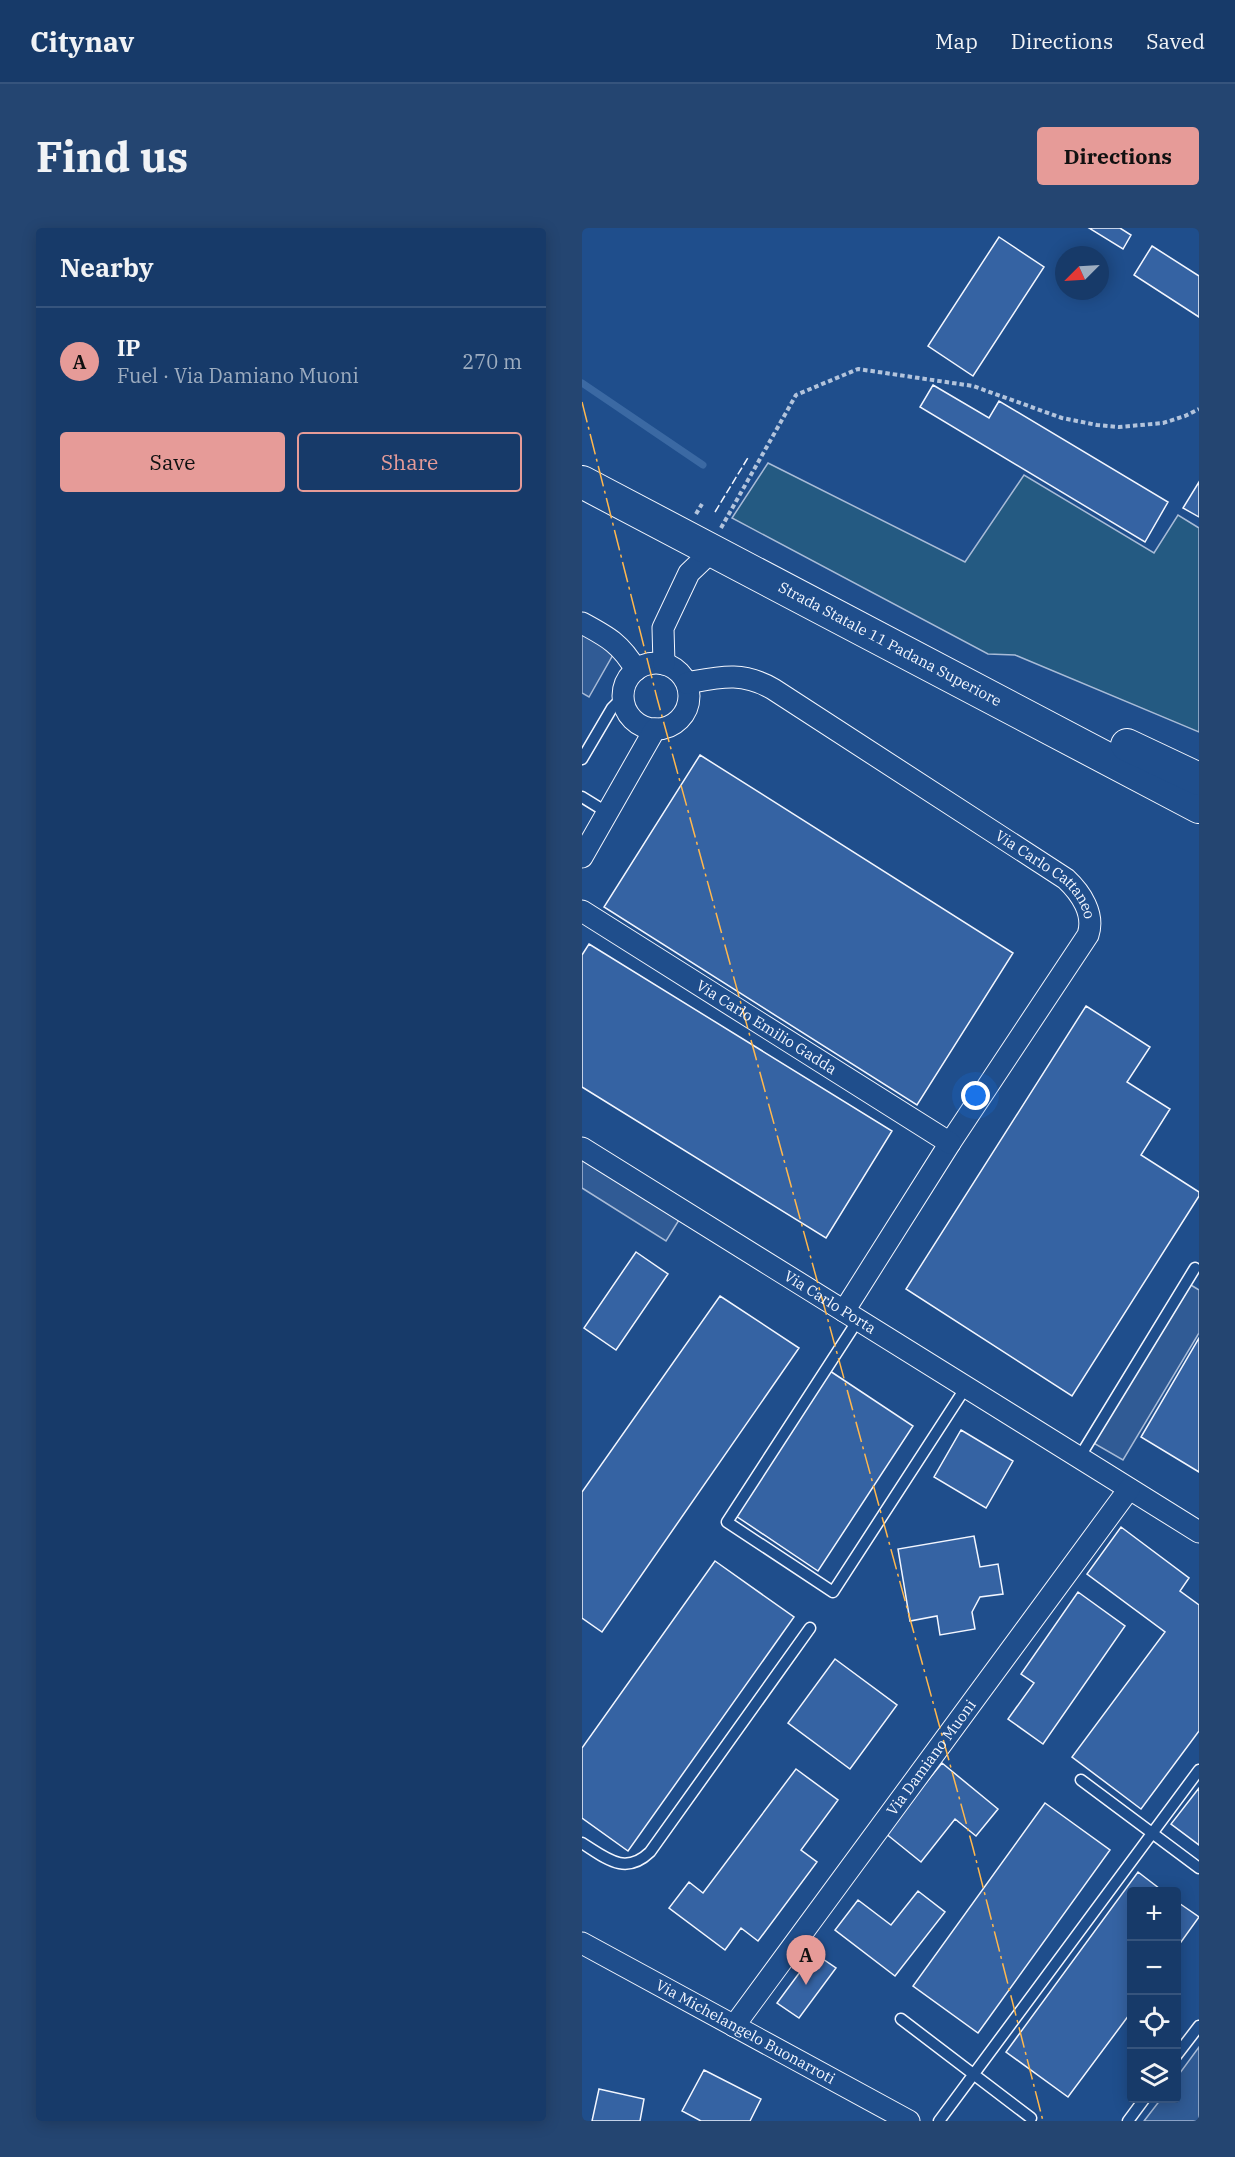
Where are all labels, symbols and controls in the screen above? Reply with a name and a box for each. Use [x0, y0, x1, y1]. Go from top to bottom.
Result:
text: Citynav [30, 23, 134, 60]
text: Map [935, 27, 978, 55]
text: Directions [1011, 27, 1113, 55]
text: Saved [1146, 27, 1205, 55]
button: Directions [1037, 127, 1199, 185]
text: Find us [36, 129, 188, 184]
north arrow [1055, 246, 1109, 300]
text: Nearby [60, 250, 154, 284]
text: IP [117, 333, 140, 362]
text: A [73, 348, 86, 375]
text: 270 m [462, 348, 522, 375]
text: Fuel · Via Damiano Muoni [117, 362, 359, 389]
button: Save [60, 432, 285, 492]
button: Share [297, 432, 522, 492]
street label: Strada Statale 11 Padana Superiore [776, 577, 1005, 710]
street label: Via Carlo Cattaneo [992, 826, 1099, 921]
street label: Via Carlo Emilio Gadda [693, 975, 840, 1078]
your location [961, 1081, 990, 1110]
street label: Via Carlo Porta [781, 1266, 880, 1338]
street label: Via Damiano Muoni [882, 1696, 980, 1819]
map controls [1127, 1887, 1181, 2103]
button: + [1127, 1887, 1181, 1941]
pin: A [786, 1936, 826, 1985]
button: − [1127, 1941, 1181, 1995]
street label: Via Michelangelo Buonarroti [653, 1975, 839, 2088]
button: locate [1127, 1995, 1181, 2049]
button: layers [1127, 2049, 1181, 2103]

